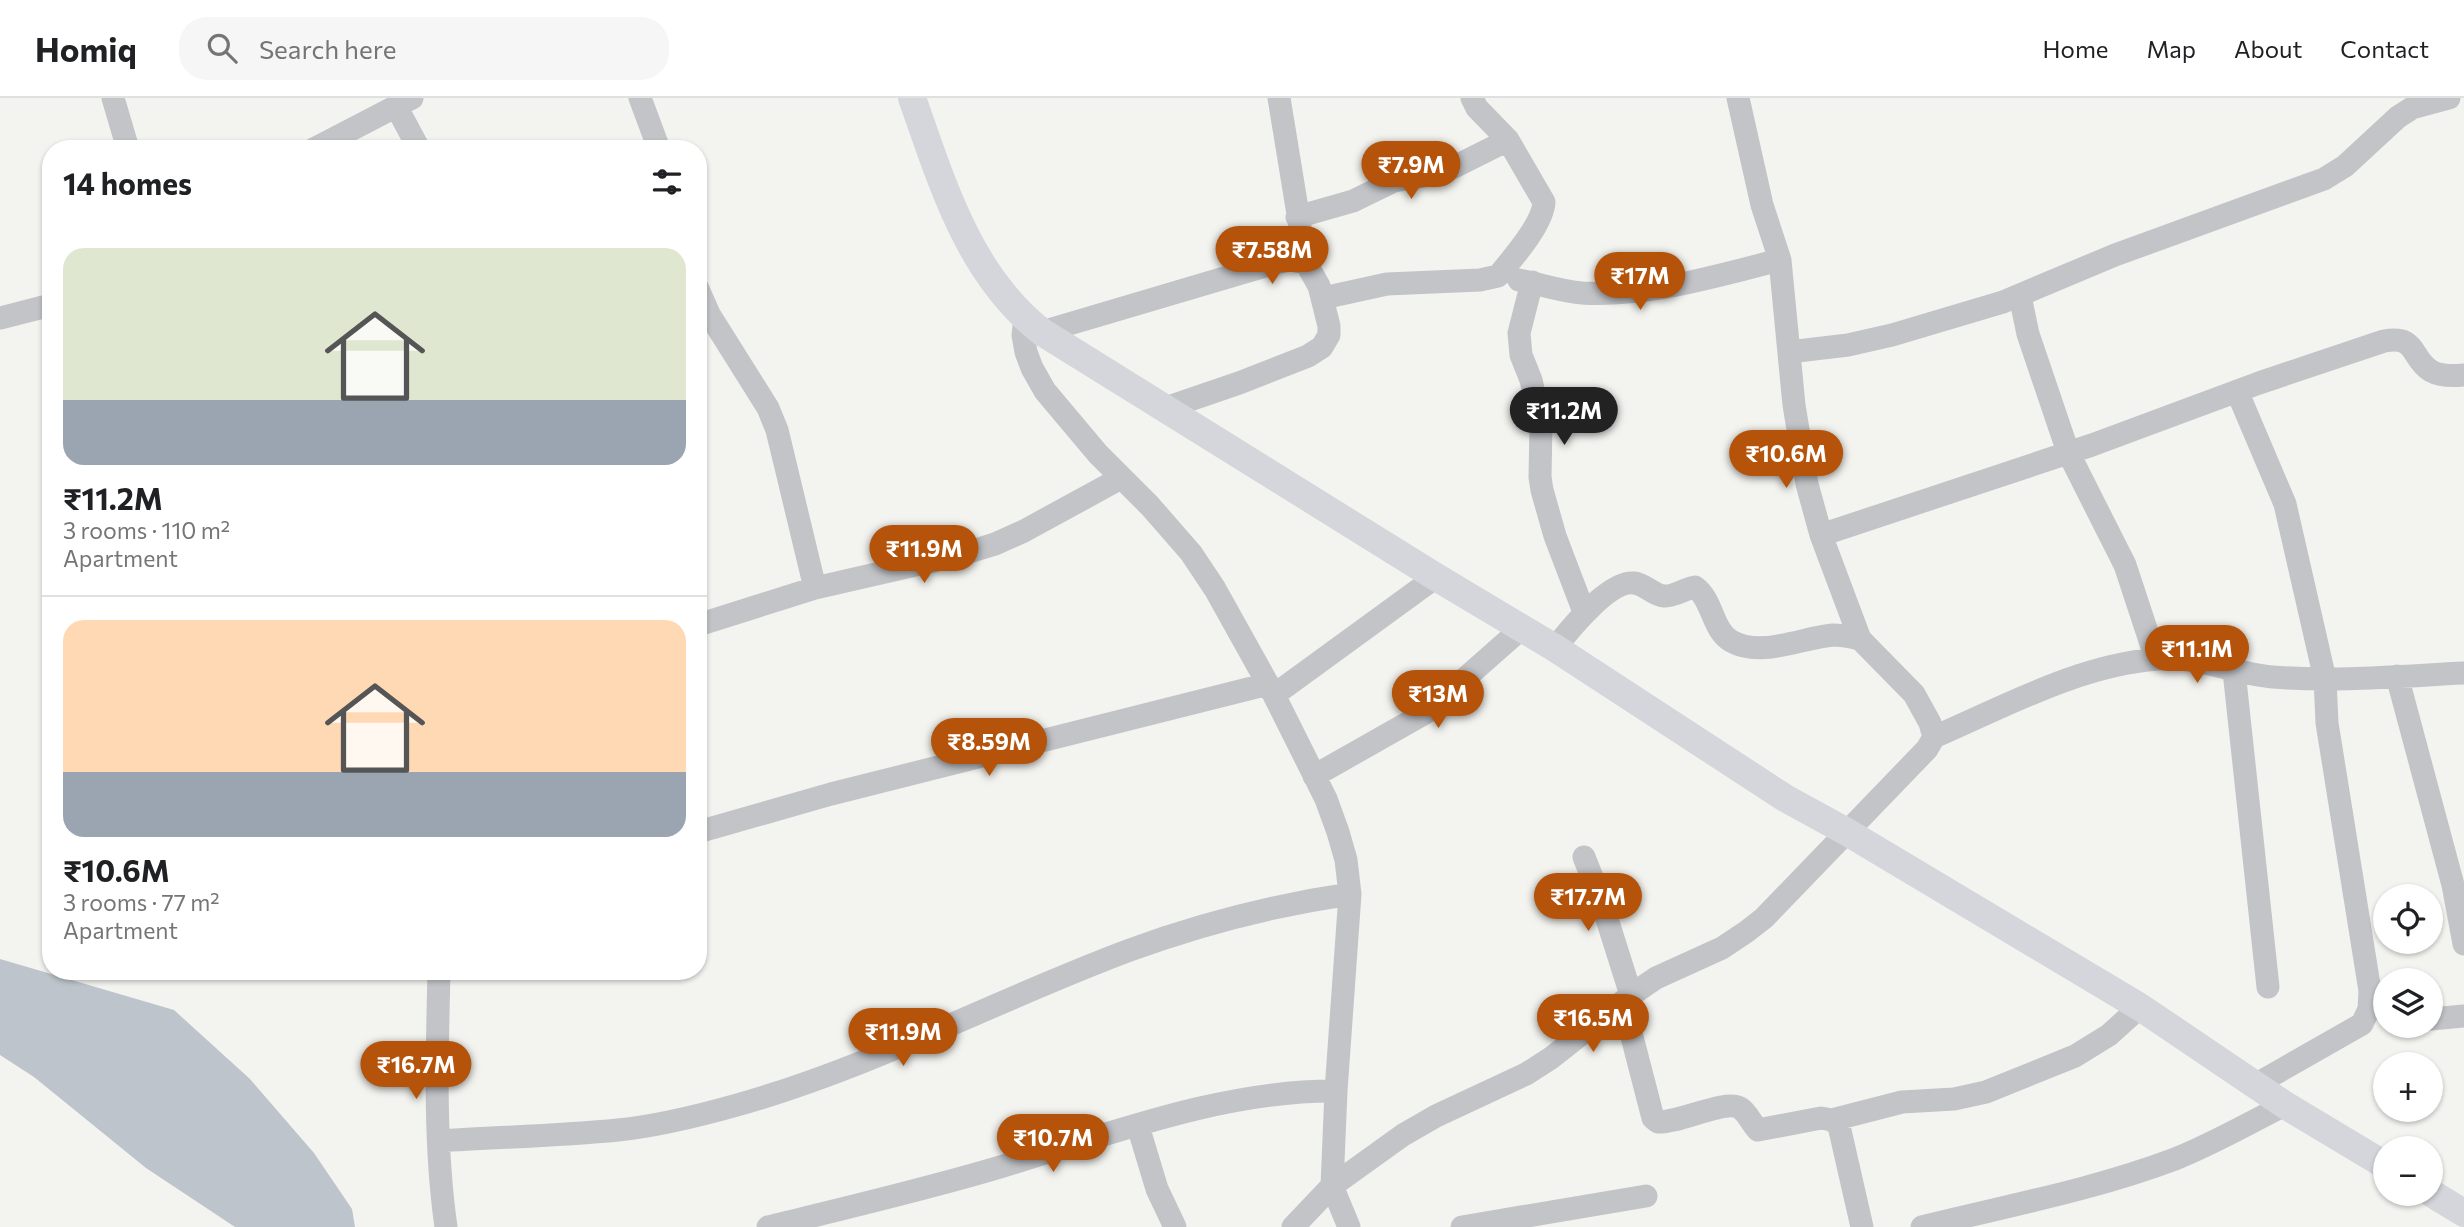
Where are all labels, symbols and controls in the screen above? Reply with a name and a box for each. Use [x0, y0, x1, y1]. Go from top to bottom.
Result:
search box [179, 17, 669, 80]
text: Homiq [35, 28, 137, 69]
icon: search [203, 29, 241, 67]
text: Search here [259, 33, 396, 64]
text: Home [2043, 34, 2109, 63]
text: Map [2147, 34, 2196, 63]
text: About [2234, 34, 2302, 63]
text: Contact [2340, 34, 2429, 63]
pin: ₹7.9M [1362, 141, 1460, 201]
text: ₹7.9M [1377, 150, 1445, 178]
icon: filters [648, 163, 686, 201]
text: 14 homes [63, 164, 192, 201]
pin: ₹7.58M [1215, 226, 1329, 286]
text: ₹7.58M [1232, 235, 1312, 263]
pin: ₹17M [1599, 252, 1681, 312]
text: ₹17M [1610, 261, 1670, 289]
icon: home [312, 293, 438, 419]
pin: ₹11.2M [1507, 388, 1621, 447]
text: ₹11.2M [1526, 396, 1602, 424]
pin: ₹10.6M [1729, 430, 1843, 490]
text: ₹10.6M [1745, 439, 1827, 467]
text: ₹11.2M [63, 479, 163, 516]
text: 3 rooms · 110 m² [63, 516, 230, 544]
pin: ₹11.9M [867, 526, 981, 585]
text: ₹11.9M [885, 534, 963, 562]
text: Apartment [63, 544, 178, 572]
pin: ₹11.1M [2140, 626, 2254, 685]
text: ₹11.1M [2161, 634, 2233, 662]
icon: home [312, 665, 438, 791]
pin: ₹13M [1397, 670, 1479, 730]
text: ₹13M [1408, 679, 1468, 707]
pin: ₹8.59M [932, 718, 1046, 778]
text: ₹8.59M [947, 727, 1031, 755]
text: ₹10.6M [63, 851, 170, 888]
pin: ₹17.7M [1531, 874, 1645, 933]
text: ₹17.7M [1550, 882, 1626, 910]
map controls [2373, 884, 2443, 1206]
button: locate [2373, 884, 2443, 954]
text: 3 rooms · 77 m² [63, 888, 220, 916]
text: Apartment [63, 916, 178, 944]
button: layers [2373, 968, 2443, 1038]
pin: ₹16.5M [1536, 995, 1650, 1054]
text: ₹16.5M [1553, 1003, 1633, 1031]
pin: ₹11.9M [846, 1009, 960, 1068]
text: ₹11.9M [864, 1017, 942, 1045]
pin: ₹16.7M [359, 1042, 473, 1101]
text: ₹16.7M [376, 1050, 456, 1078]
button: + [2373, 1052, 2443, 1122]
pin: ₹10.7M [996, 1114, 1110, 1174]
text: ₹10.7M [1013, 1123, 1093, 1151]
button: − [2373, 1136, 2443, 1206]

